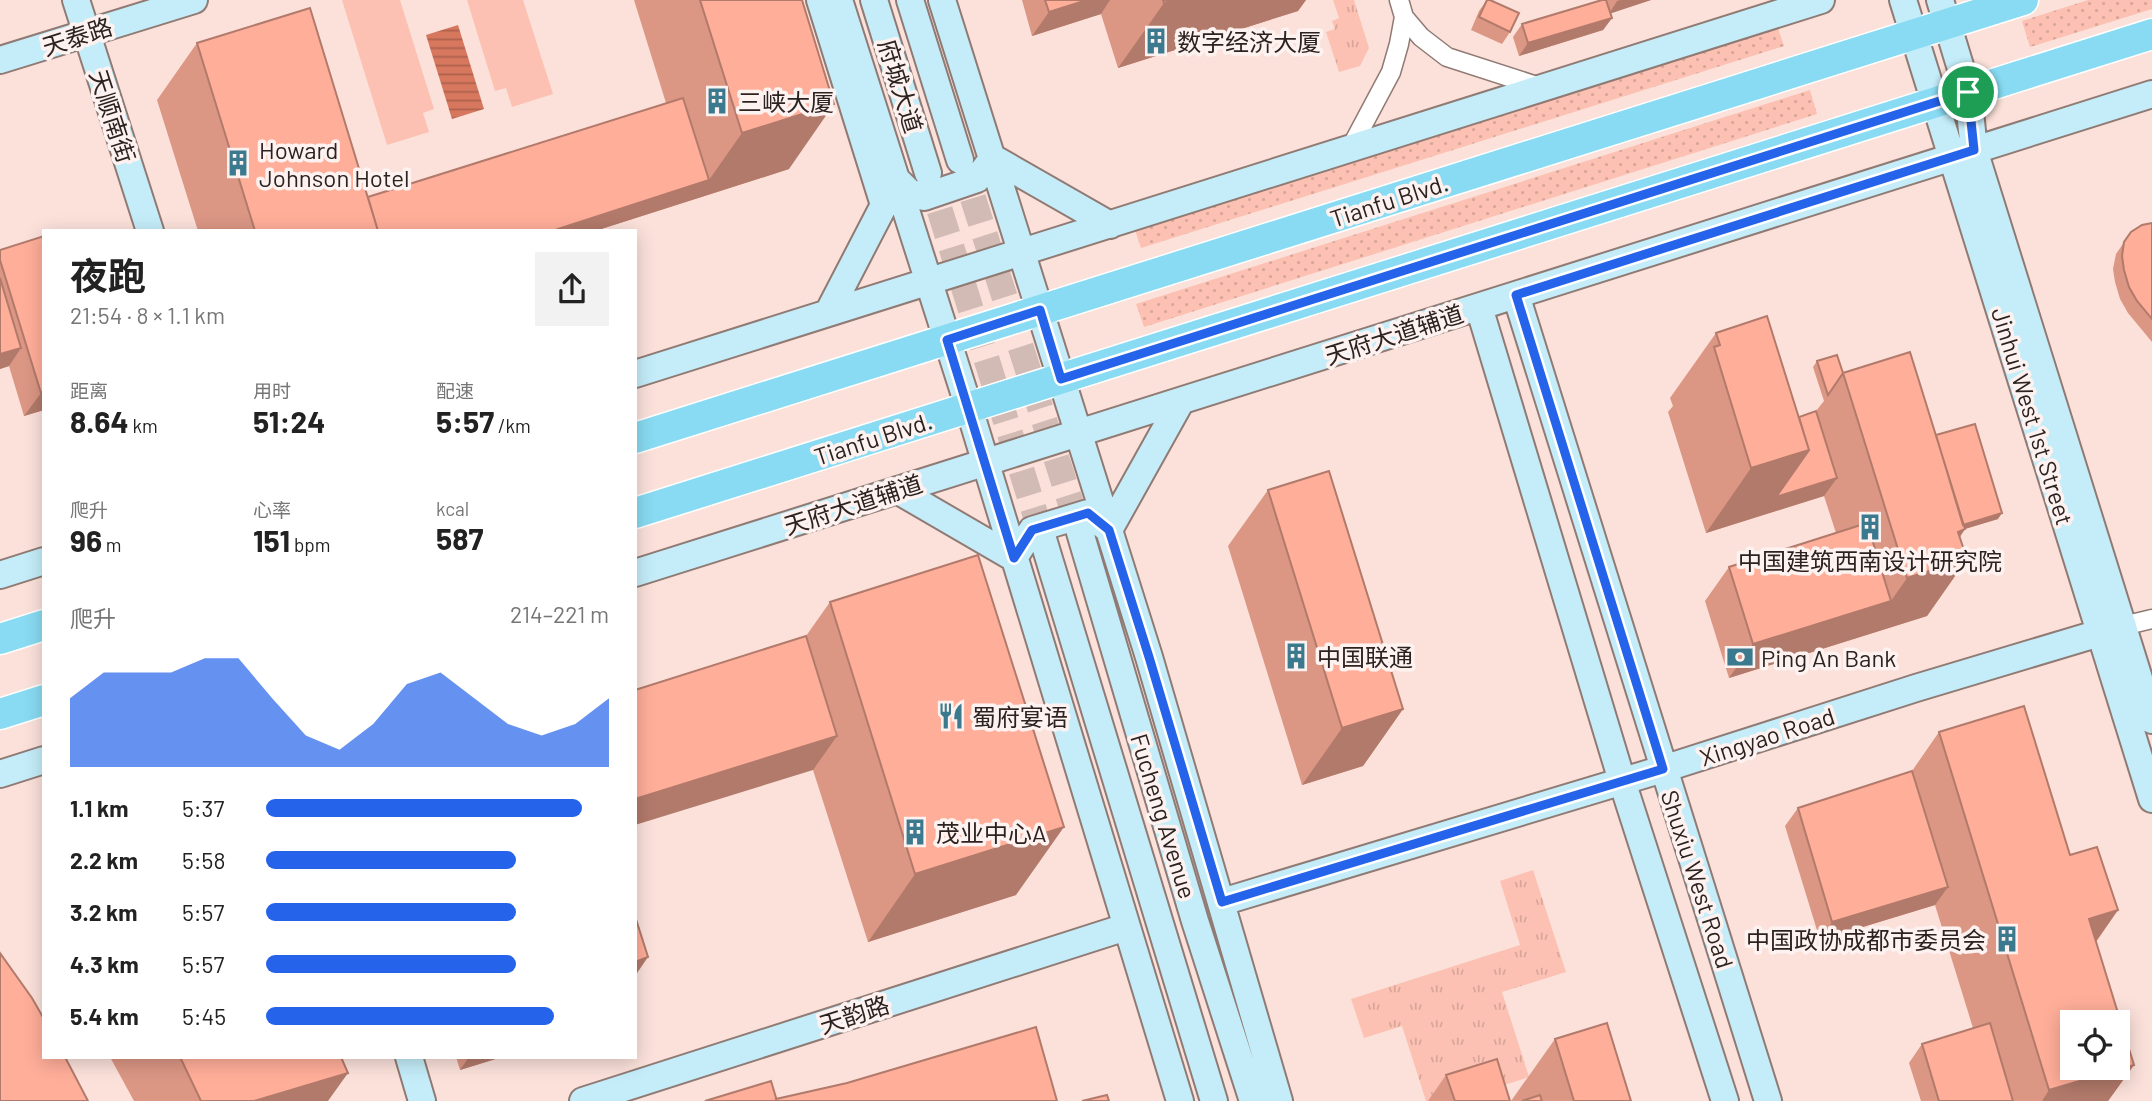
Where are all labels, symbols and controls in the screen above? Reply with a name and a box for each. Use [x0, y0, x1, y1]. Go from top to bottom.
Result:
street label: 天泰路 [38, 11, 116, 61]
building icon: 数字经济大厦 [1141, 26, 1171, 56]
place label: 数字经济大厦 [1177, 27, 1321, 56]
street label: 府城大道 [873, 36, 929, 136]
pin [1938, 62, 1998, 122]
street label: 天顺南街 [84, 66, 142, 166]
icon: arrive [1949, 73, 1987, 111]
building icon: 三峡大厦 [702, 86, 732, 116]
place label: 三峡大厦 [738, 87, 834, 116]
place label: Howard Johnson Hotel [259, 135, 409, 192]
building icon: Howard Johnson Hotel [223, 148, 253, 178]
street label: Tianfu Blvd. [1326, 167, 1452, 233]
text: 夜跑 [70, 252, 146, 298]
button: share [535, 252, 609, 326]
street label: 天府大道辅道 [1321, 298, 1467, 370]
text: 21:54 · 8 × 1.1 km [70, 301, 225, 329]
street label: Jinhui West 1st Street [1986, 304, 2080, 528]
text: 距离 [70, 379, 108, 402]
text: 用时 [253, 379, 291, 402]
text: 配速 [436, 379, 474, 402]
text: 8.64 [70, 403, 129, 439]
text: 51:24 [253, 403, 325, 439]
text: 5:57 [436, 403, 494, 439]
street label: Tianfu Blvd. [810, 405, 936, 471]
text: km [129, 414, 158, 437]
text: /km [494, 414, 531, 437]
street label: 天府大道辅道 [780, 468, 926, 540]
text: kcal [436, 497, 469, 520]
text: 爬升 [70, 498, 108, 521]
text: 心率 [253, 498, 291, 521]
building icon: 中国建筑西南设计研究院 [1855, 512, 1885, 542]
text: 587 [436, 520, 483, 556]
text: 96 [70, 522, 102, 558]
text: 151 [253, 522, 290, 558]
text: m [102, 533, 122, 556]
text: bpm [290, 533, 330, 556]
place label: 中国建筑西南设计研究院 [1738, 546, 2002, 575]
text: 214–221 m [510, 600, 609, 628]
text: 爬升 [70, 604, 116, 632]
building icon: 中国联通 [1281, 641, 1311, 671]
place label: 中国联通 [1317, 642, 1413, 671]
bank icon: Ping An Bank [1725, 642, 1755, 672]
place label: Ping An Bank [1761, 643, 1896, 672]
restaurant icon: 蜀府宴语 [936, 701, 966, 731]
street label: Xingyao Road [1696, 701, 1838, 771]
place label: 蜀府宴语 [972, 702, 1068, 731]
street label: Fucheng Avenue [1125, 730, 1203, 902]
street label: Shuxiu West Road [1656, 786, 1740, 972]
text: 1.1 km [70, 794, 129, 822]
text: 5:37 [182, 794, 224, 822]
building icon: 茂业中心A [900, 817, 930, 847]
place label: 茂业中心A [936, 818, 1047, 847]
text: 2.2 km [70, 846, 138, 874]
text: 5:58 [182, 846, 225, 874]
text: 3.2 km [70, 898, 138, 926]
text: 5:57 [182, 898, 224, 926]
building icon: 中国政协成都市委员会 [1992, 924, 2022, 954]
place label: 中国政协成都市委员会 [1746, 925, 1986, 954]
text: 4.3 km [70, 950, 139, 978]
text: 5:57 [182, 950, 224, 978]
street label: 天韵路 [815, 989, 893, 1039]
text: 5.4 km [70, 1002, 139, 1030]
text: 5:45 [182, 1002, 226, 1030]
map controls [2060, 1010, 2130, 1080]
button: locate [2060, 1010, 2130, 1080]

